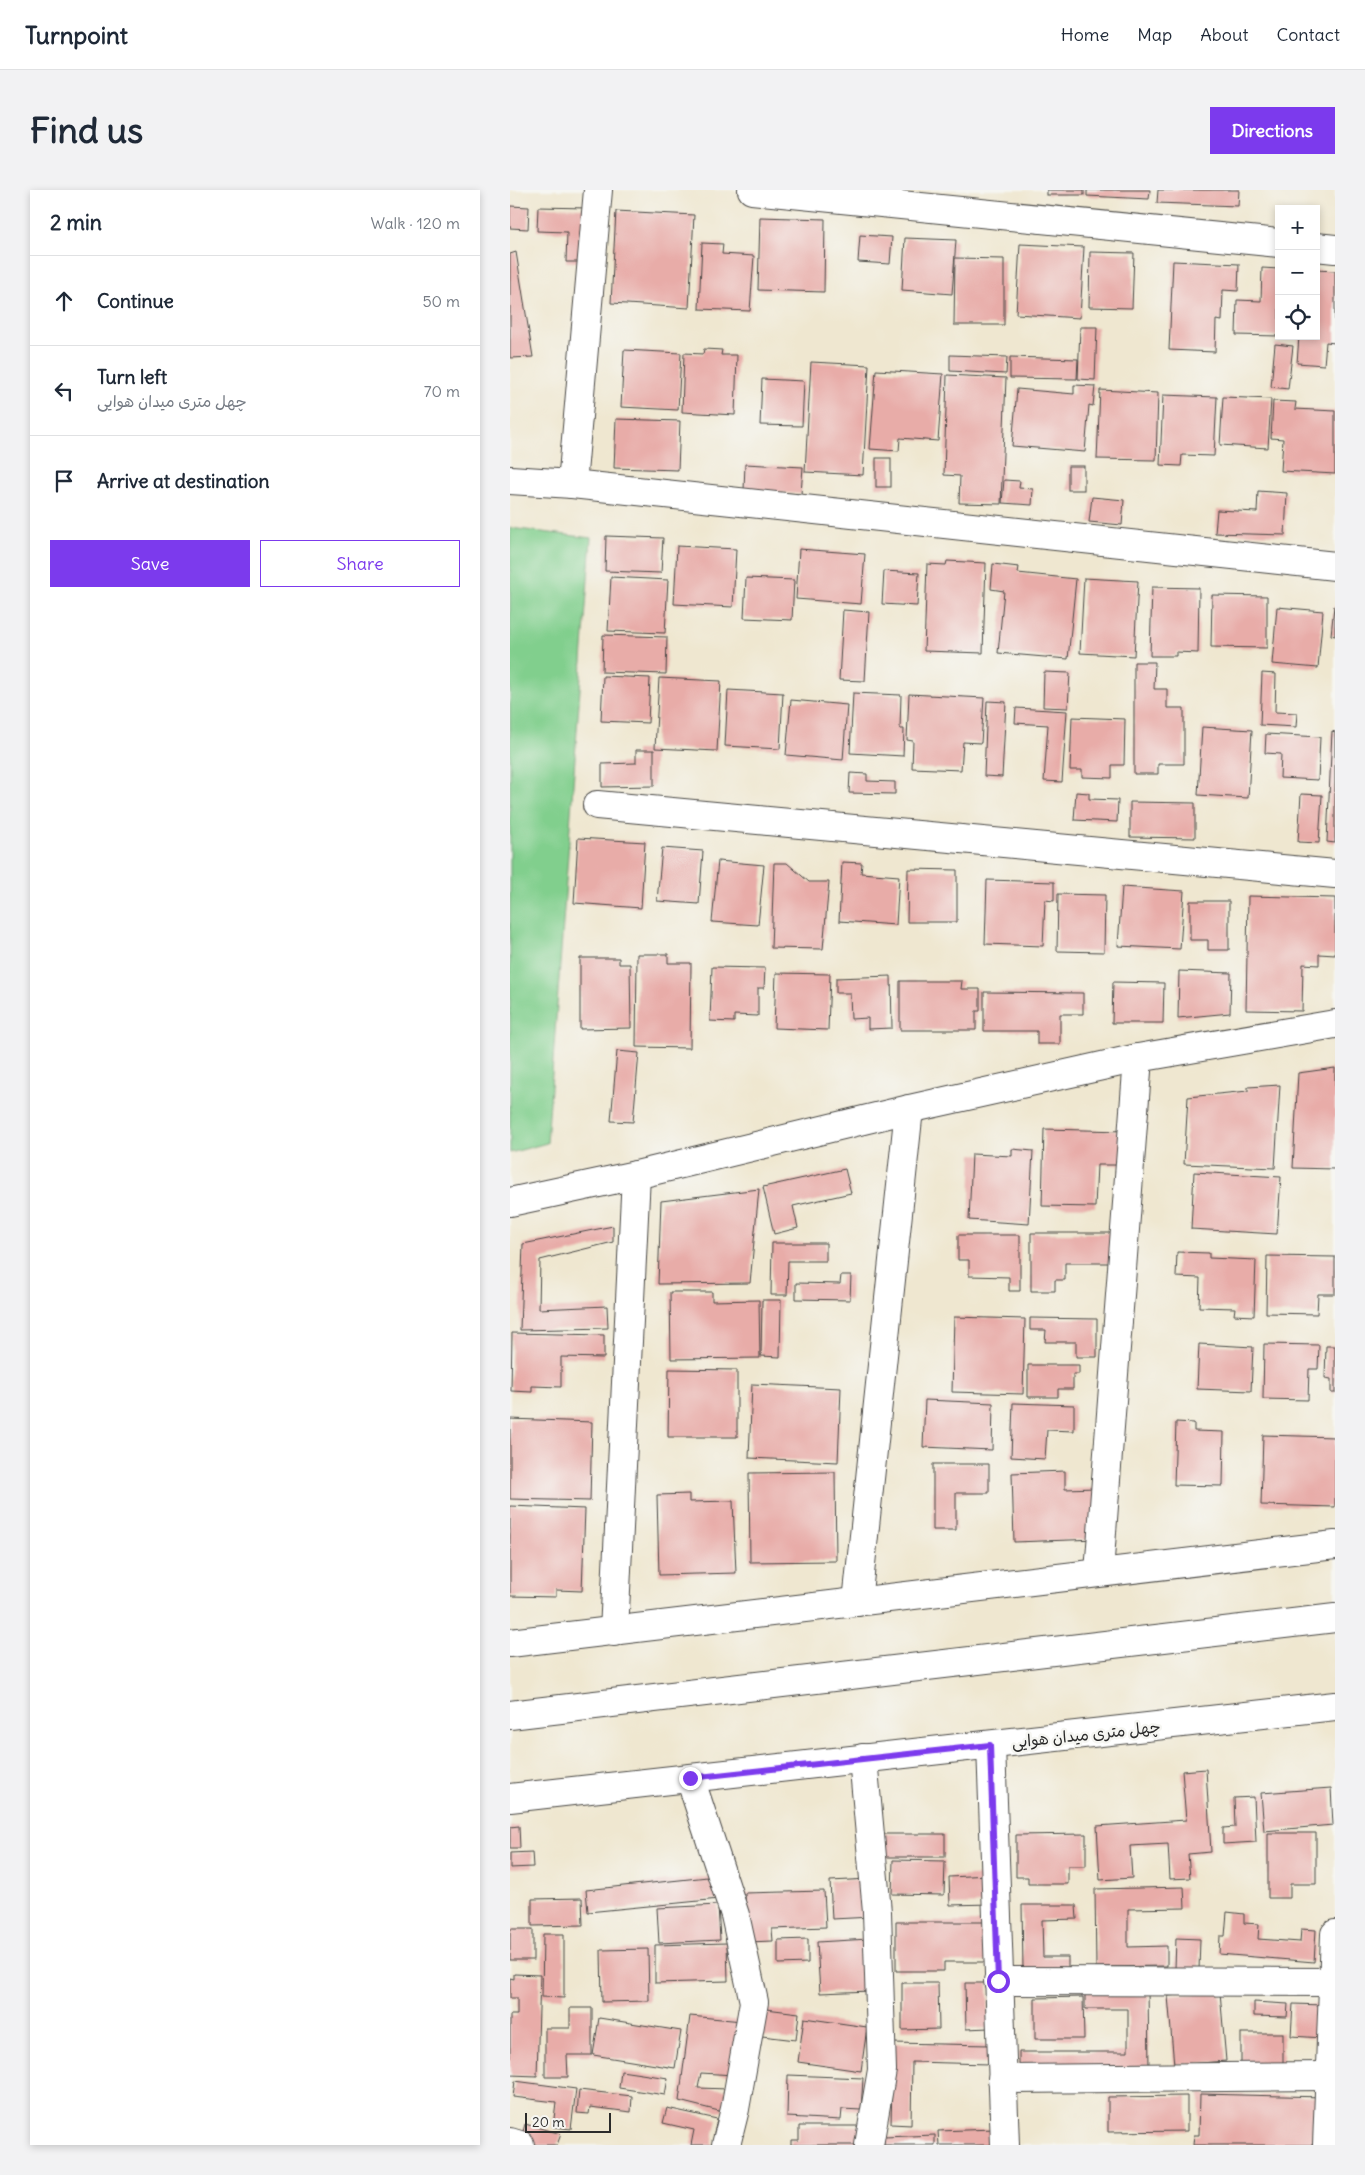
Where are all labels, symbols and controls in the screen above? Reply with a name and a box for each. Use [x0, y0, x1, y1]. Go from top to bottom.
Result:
text: Turnpoint [25, 20, 128, 50]
text: Home [1061, 23, 1109, 46]
text: Map [1137, 23, 1172, 46]
text: About [1200, 23, 1248, 46]
text: Contact [1276, 23, 1340, 46]
button: Directions [1210, 107, 1335, 154]
text: Find us [30, 108, 143, 152]
map controls [1275, 205, 1320, 340]
button: + [1275, 205, 1320, 250]
text: 2 min [50, 209, 102, 236]
text: Walk · 120 m [370, 213, 460, 233]
button: − [1275, 250, 1320, 295]
icon: ahead [50, 287, 78, 315]
text: Continue [97, 289, 174, 313]
text: 50 m [422, 291, 460, 311]
button: locate [1275, 295, 1320, 340]
text: Turn left [97, 365, 167, 389]
icon: left [50, 377, 78, 405]
text: 70 m [424, 381, 460, 401]
text: چهل متری میدان هوایی [97, 391, 247, 411]
icon: arrive [50, 467, 78, 495]
text: Arrive at destination [97, 469, 270, 493]
button: Save [50, 540, 250, 587]
button: Share [260, 540, 460, 587]
street label: چهل متری میدان هوایی [1010, 1716, 1162, 1753]
route end [679, 1767, 702, 1790]
route start [987, 1970, 1010, 1993]
scale bar [525, 2110, 611, 2133]
text: 20 m [532, 2113, 565, 2131]

